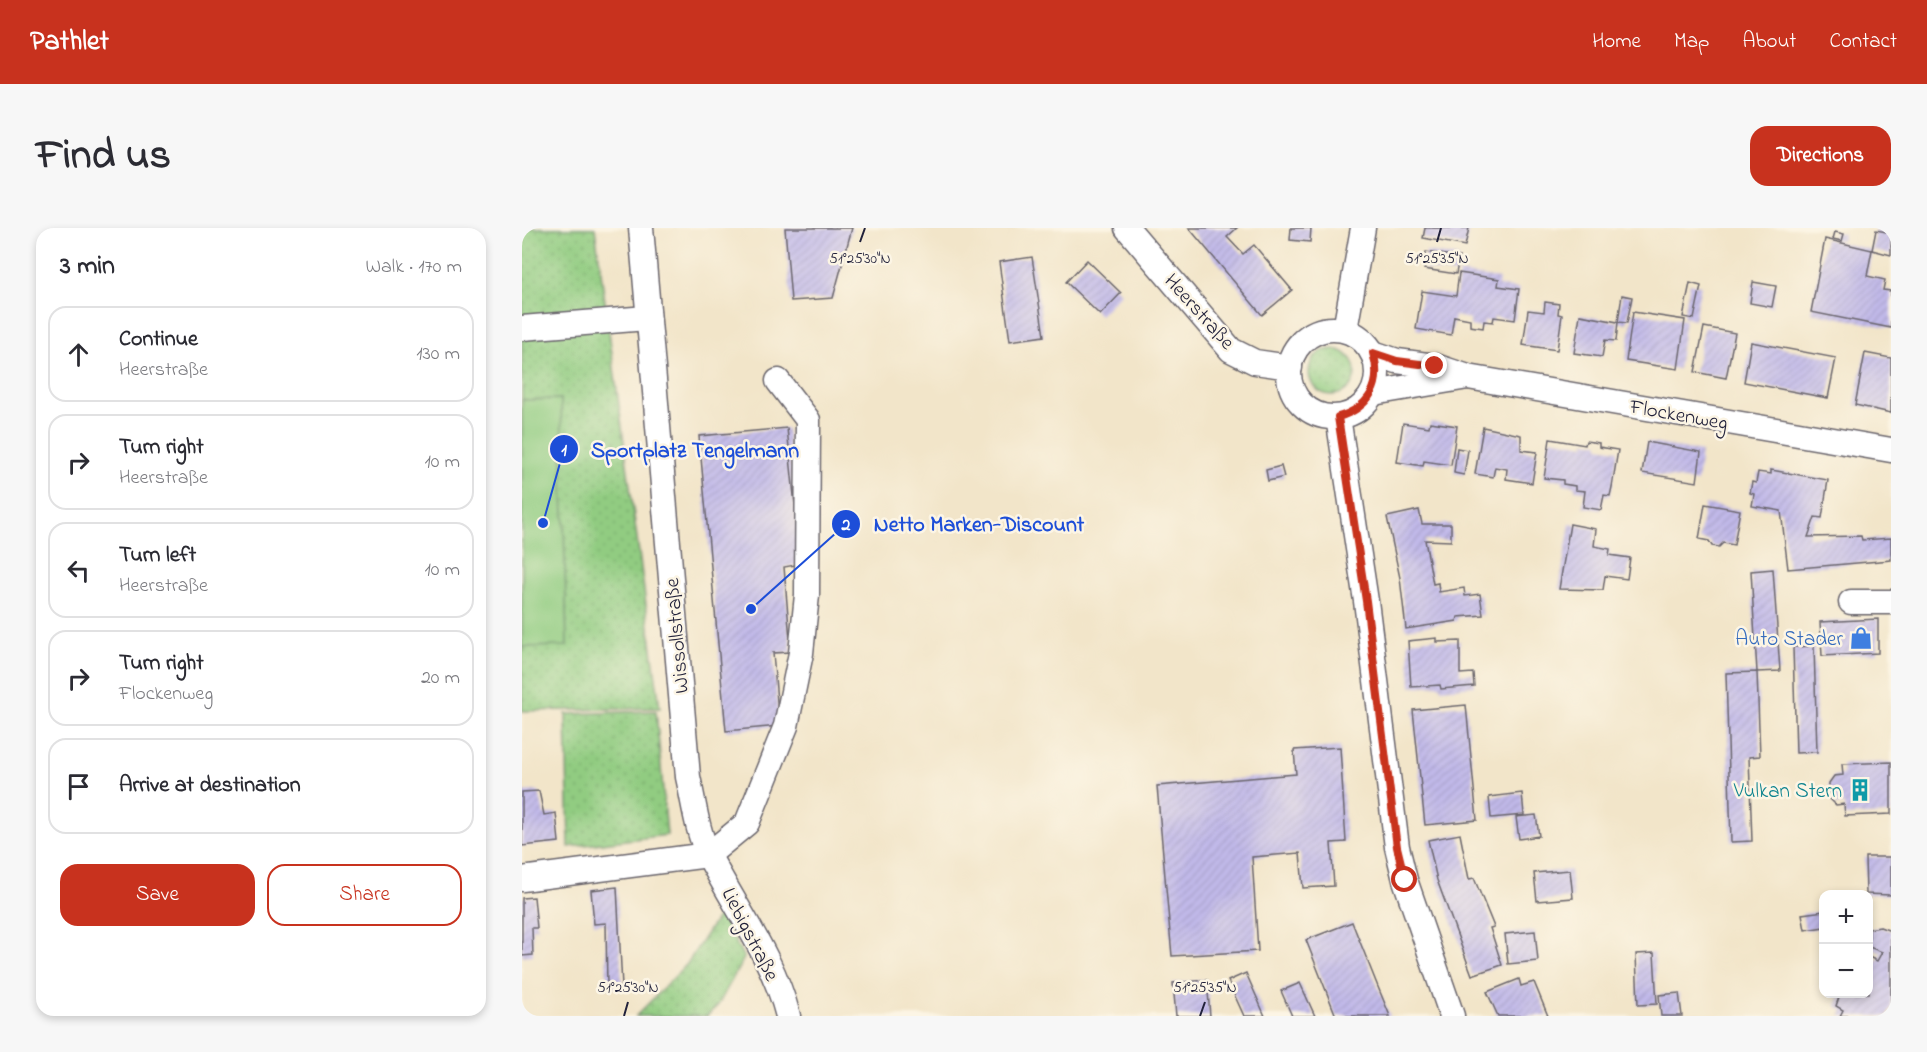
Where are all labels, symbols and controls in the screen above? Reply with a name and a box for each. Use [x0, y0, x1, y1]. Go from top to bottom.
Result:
text: Pathlet [30, 22, 109, 63]
text: Home [1592, 27, 1641, 57]
text: Map [1674, 27, 1709, 57]
text: About [1742, 27, 1796, 57]
text: Contact [1829, 27, 1897, 57]
text: Find us [36, 126, 171, 187]
button: Directions [1750, 126, 1891, 186]
text: 3 min [60, 248, 115, 286]
text: 51°25'30"N [829, 248, 891, 270]
text: 51°25'35"N [1405, 248, 1469, 270]
text: Walk · 170 m [366, 253, 462, 282]
street label: Heerstraße [1156, 268, 1241, 358]
text: Continue [119, 324, 198, 356]
icon: ahead [62, 338, 95, 371]
text: 130 m [416, 340, 460, 369]
route end [1421, 352, 1447, 378]
text: Heerstraße [119, 356, 208, 385]
street label: Flockenweg [1626, 392, 1730, 441]
callout: Sportplatz Tengelmann [549, 429, 811, 469]
text: Turn right [119, 432, 204, 464]
text: Sportplatz Tengelmann [591, 436, 799, 469]
text: 1 [561, 438, 567, 464]
icon: right [62, 446, 95, 479]
text: 10 m [424, 448, 460, 477]
text: Heerstraße [119, 464, 208, 493]
callout: Netto Marken-Discount [831, 504, 1096, 544]
text: Netto Marken-Discount [874, 510, 1085, 542]
text: 2 [841, 513, 851, 539]
text: Turn left [119, 540, 196, 572]
icon: left [62, 554, 95, 587]
text: 10 m [424, 556, 460, 585]
text: Heerstraße [119, 572, 208, 601]
street label: Wissollstraße [658, 576, 698, 695]
place label: Auto Stader [1735, 625, 1843, 655]
shop icon: Auto Stader [1848, 625, 1874, 651]
text: Turn right [119, 648, 204, 680]
icon: right [62, 662, 95, 695]
text: 20 m [421, 664, 460, 693]
text: Flockenweg [119, 680, 213, 709]
icon: arrive [62, 770, 95, 803]
text: Arrive at destination [119, 770, 301, 802]
place label: Vulkan Stern [1733, 777, 1842, 807]
building icon: Vulkan Stern [1847, 777, 1873, 803]
button: Save [60, 864, 255, 926]
button: Share [267, 864, 462, 926]
route start [1391, 866, 1417, 892]
street label: Liebigstraße [711, 883, 786, 988]
map controls [1819, 890, 1873, 998]
button: + [1819, 890, 1873, 944]
button: − [1819, 944, 1873, 998]
text: 51°25'30"N [597, 977, 659, 999]
text: 51°25'35"N [1173, 977, 1237, 999]

